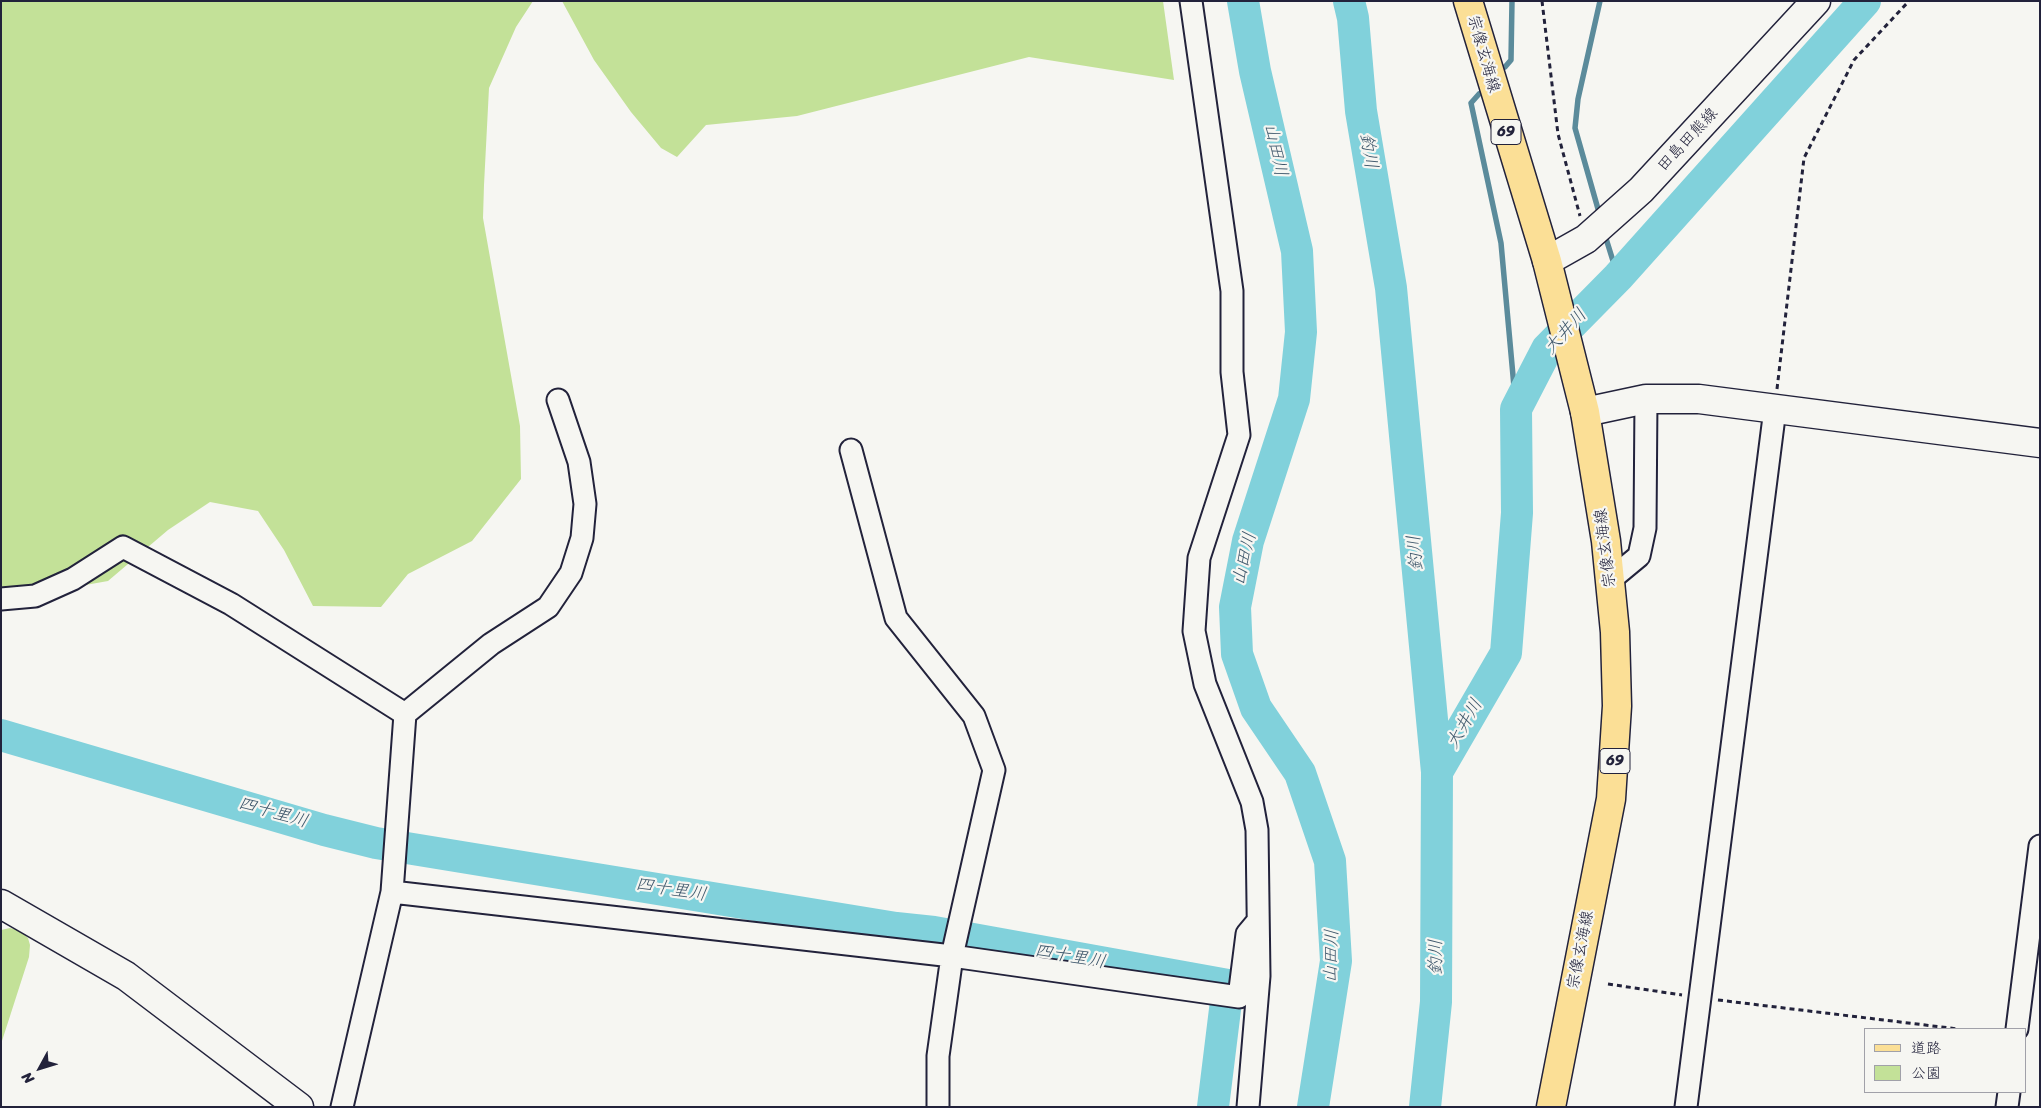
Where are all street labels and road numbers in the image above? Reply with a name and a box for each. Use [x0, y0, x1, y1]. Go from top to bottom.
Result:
street label: 宗像玄海線 [1463, 13, 1503, 95]
street label: 田島田熊線 [1654, 104, 1722, 176]
road number: 69 [1491, 120, 1521, 144]
street label: 宗像玄海線 [1592, 507, 1620, 589]
road number: 69 [1600, 748, 1630, 774]
street label: 宗像玄海線 [1564, 909, 1598, 991]

